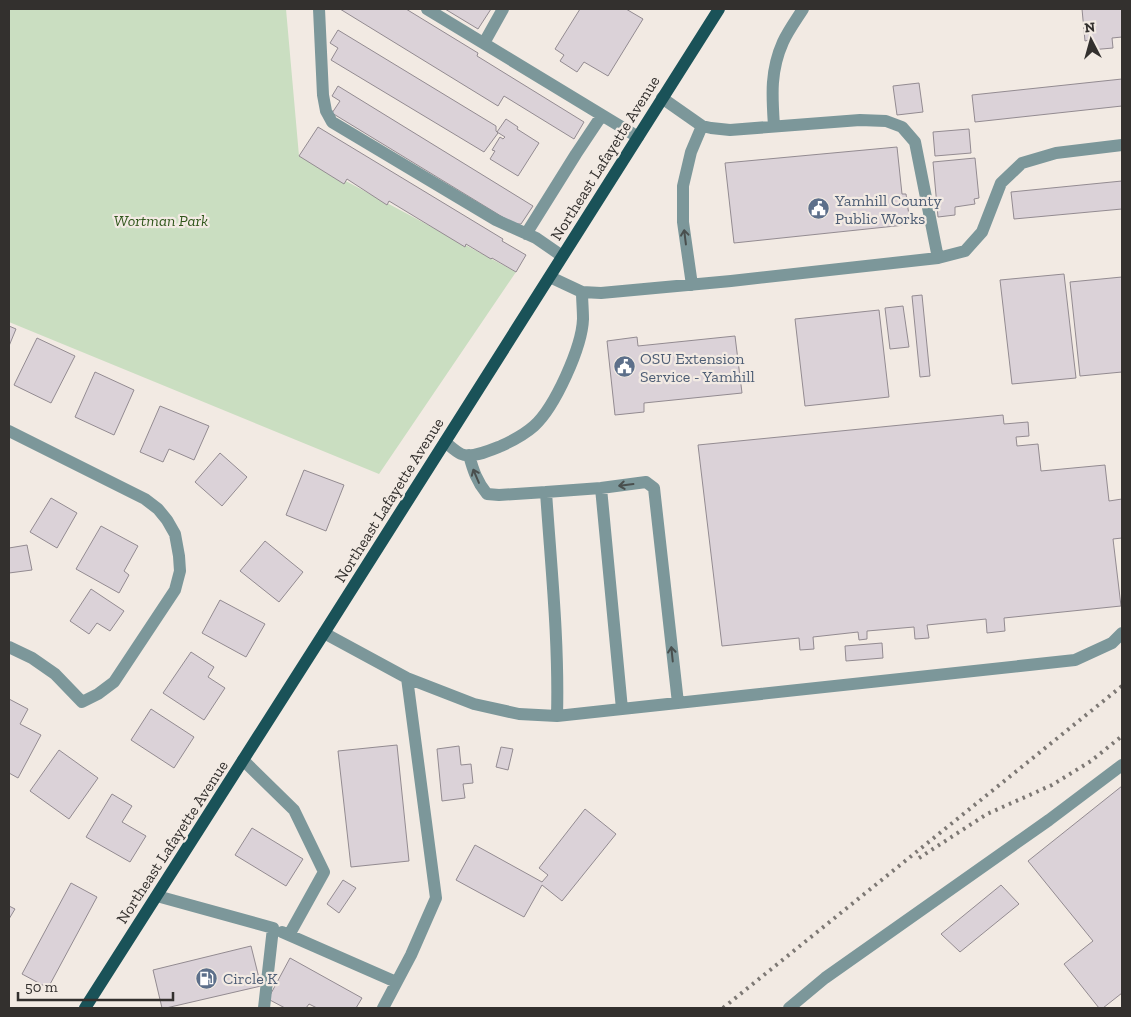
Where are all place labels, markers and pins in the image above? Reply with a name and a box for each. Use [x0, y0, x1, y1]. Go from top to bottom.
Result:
place label: Yamhill County Public Works [834, 191, 942, 228]
public building icon: Yamhill County Public Works [807, 197, 831, 221]
place label: OSU Extension Service - Yamhill [640, 349, 755, 386]
public building icon: OSU Extension Service - Yamhill [612, 355, 636, 379]
fuel station icon: Circle K [195, 966, 219, 990]
place label: Circle K [223, 969, 278, 988]

